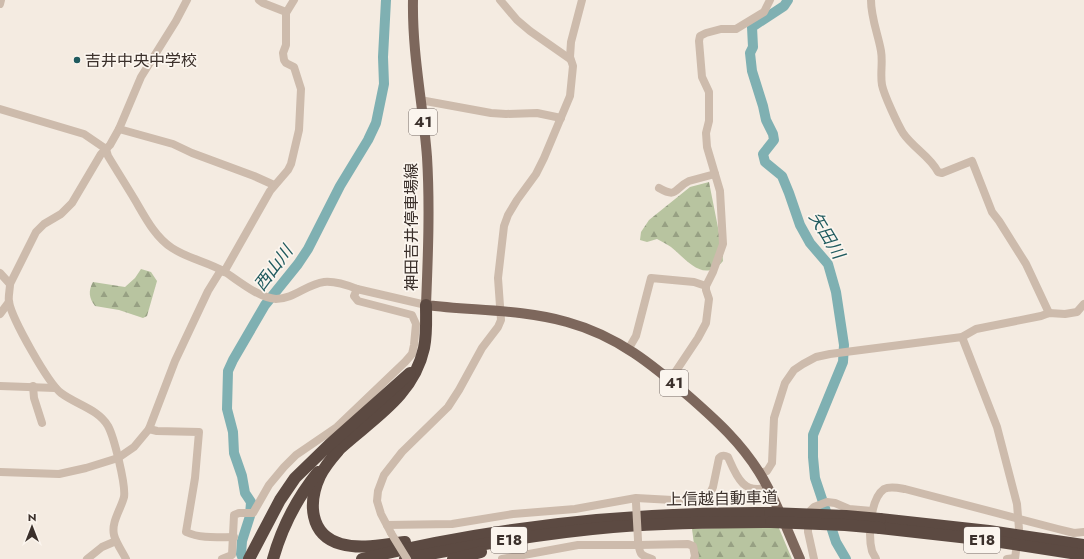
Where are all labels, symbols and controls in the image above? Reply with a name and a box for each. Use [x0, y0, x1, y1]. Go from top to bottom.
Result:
place label: 吉井中央中学校 [85, 49, 197, 72]
marker: 吉井中央中学校 [72, 55, 82, 65]
road number: 41 [409, 109, 437, 135]
street label: 神田吉井停車場線 [400, 163, 423, 291]
water label: 矢田川 [804, 207, 851, 265]
water label: 西山川 [248, 239, 299, 296]
road number: 41 [660, 370, 688, 396]
street label: 上信越自動車道 [666, 486, 778, 511]
north arrow [12, 507, 52, 547]
text: N [28, 509, 36, 525]
road number: E18 [491, 527, 527, 553]
road number: E18 [964, 527, 1000, 553]

